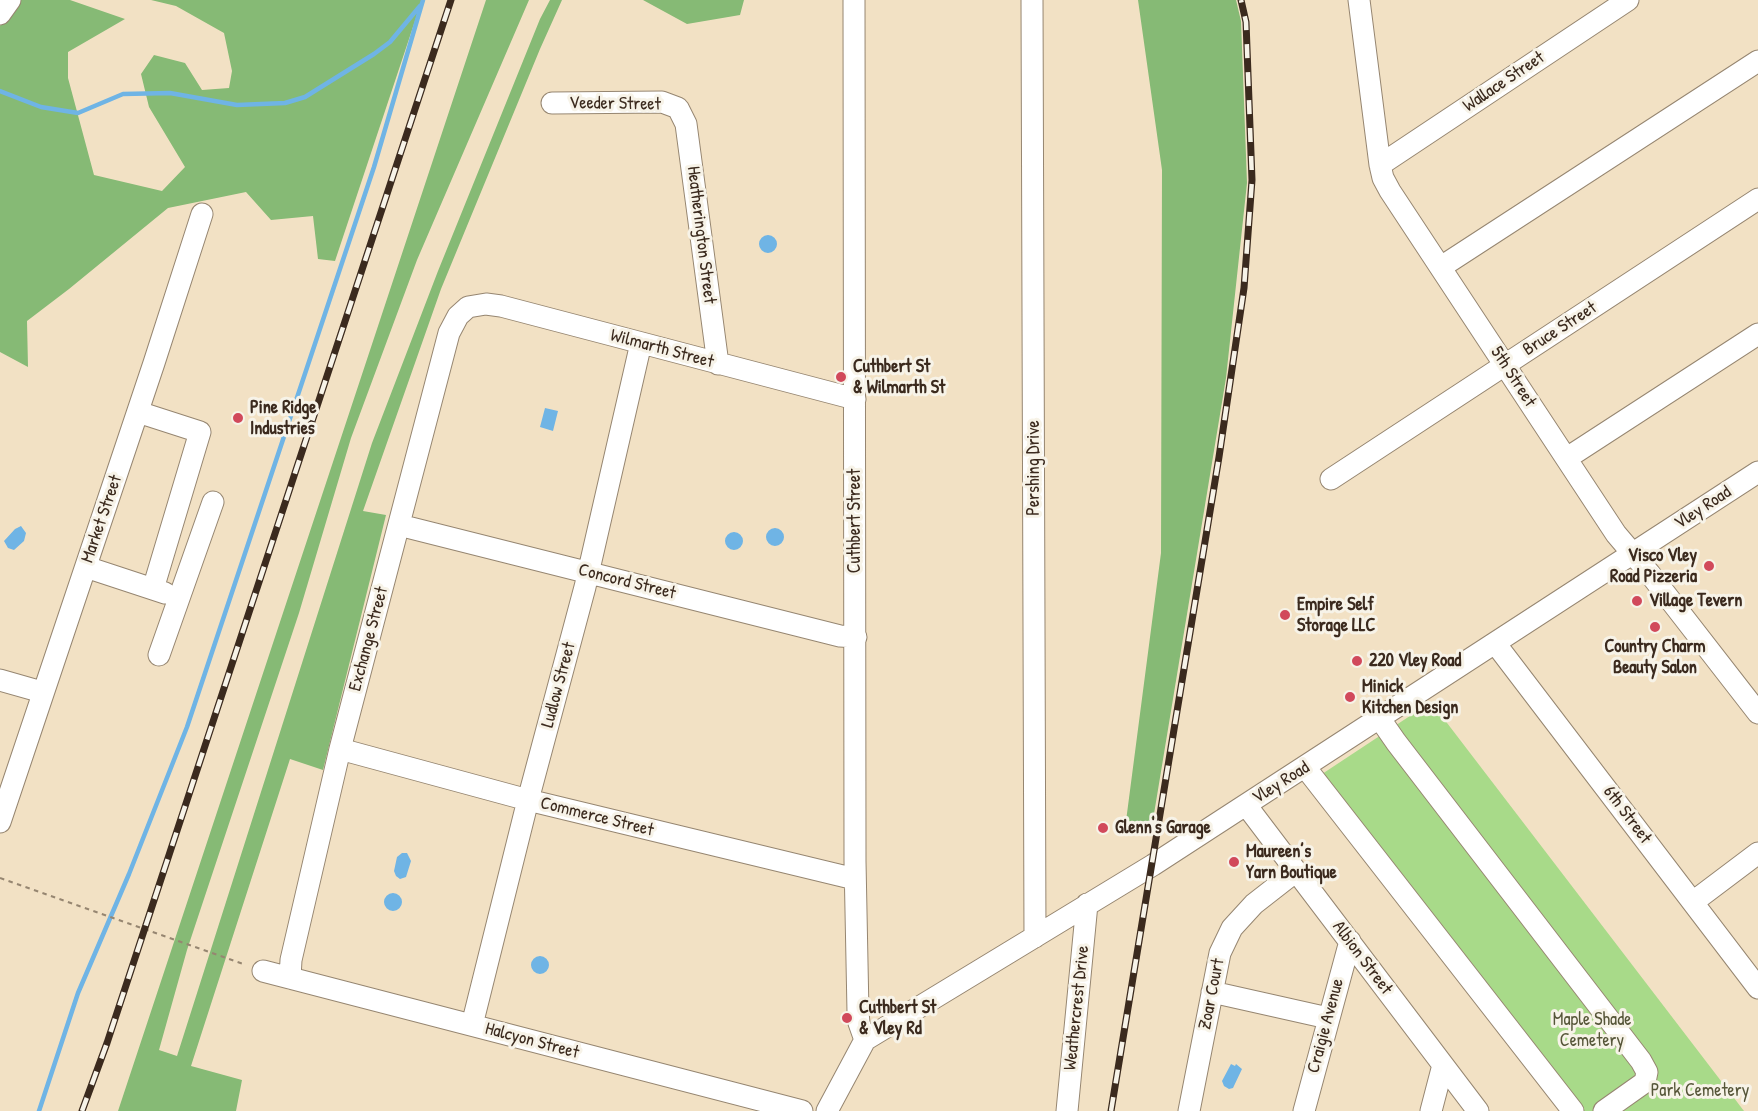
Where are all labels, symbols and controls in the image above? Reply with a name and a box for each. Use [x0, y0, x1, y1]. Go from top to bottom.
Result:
street label: Wallace Street [1459, 47, 1549, 117]
street label: Veeder Street [569, 92, 661, 116]
street label: Heatherington Street [682, 165, 720, 305]
street label: Bruce Street [1519, 297, 1601, 361]
street label: Wilmarth Street [608, 325, 716, 373]
street label: 5th Street [1486, 343, 1540, 411]
place label: Cuthbert St & Wilmarth St [853, 356, 945, 398]
marker: Cuthbert St & Wilmarth St [834, 370, 848, 384]
place label: Pine Ridge Industries [250, 397, 317, 440]
marker: Pine Ridge Industries [231, 411, 245, 425]
street label: Pershing Drive [1023, 420, 1045, 516]
street label: Cuthbert Street [844, 469, 866, 573]
street label: Market Street [77, 472, 127, 566]
street label: Vley Road [1671, 482, 1735, 534]
place label: Visco Vley Road Pizzeria [1610, 545, 1697, 588]
street label: Concord Street [576, 559, 678, 605]
marker: Visco Vley Road Pizzeria [1702, 559, 1716, 573]
street label: Exchange Street [345, 585, 393, 693]
place label: Village Tevern [1649, 590, 1742, 612]
place label: Empire Self Storage LLC [1297, 594, 1375, 636]
marker: Village Tevern [1630, 594, 1644, 608]
marker: Empire Self Storage LLC [1278, 608, 1292, 622]
marker: Country Charm Beauty Salon [1648, 620, 1662, 634]
place label: Country Charm Beauty Salon [1605, 636, 1705, 678]
street label: Ludlow Street [537, 640, 581, 730]
place label: 220 Vley Road [1369, 650, 1461, 672]
marker: 220 Vley Road [1350, 654, 1364, 668]
place label: Minick Kitchen Design [1362, 676, 1458, 718]
marker: Minick Kitchen Design [1343, 690, 1357, 704]
street label: Vley Road [1248, 757, 1314, 809]
street label: 6th Street [1598, 782, 1656, 848]
street label: Commerce Street [538, 793, 656, 841]
place label: Glenn's Garage [1115, 817, 1211, 839]
marker: Glenn's Garage [1096, 821, 1110, 835]
place label: Maureen’s Yarn Boutique [1246, 841, 1337, 884]
marker: Maureen’s Yarn Boutique [1227, 855, 1241, 869]
street label: Albion Street [1327, 917, 1397, 999]
street label: Weathercrest Drive [1060, 945, 1094, 1071]
street label: Zoar Court [1195, 957, 1229, 1031]
street label: Craigie Avenue [1303, 976, 1349, 1076]
place label: Cuthbert St & Vley Rd [859, 997, 936, 1040]
park label: Maple Shade Cemetery [1553, 1009, 1631, 1052]
marker: Cuthbert St & Vley Rd [840, 1011, 854, 1025]
street label: Halcyon Street [483, 1018, 581, 1064]
park label: Park Cemetery [1651, 1080, 1749, 1102]

